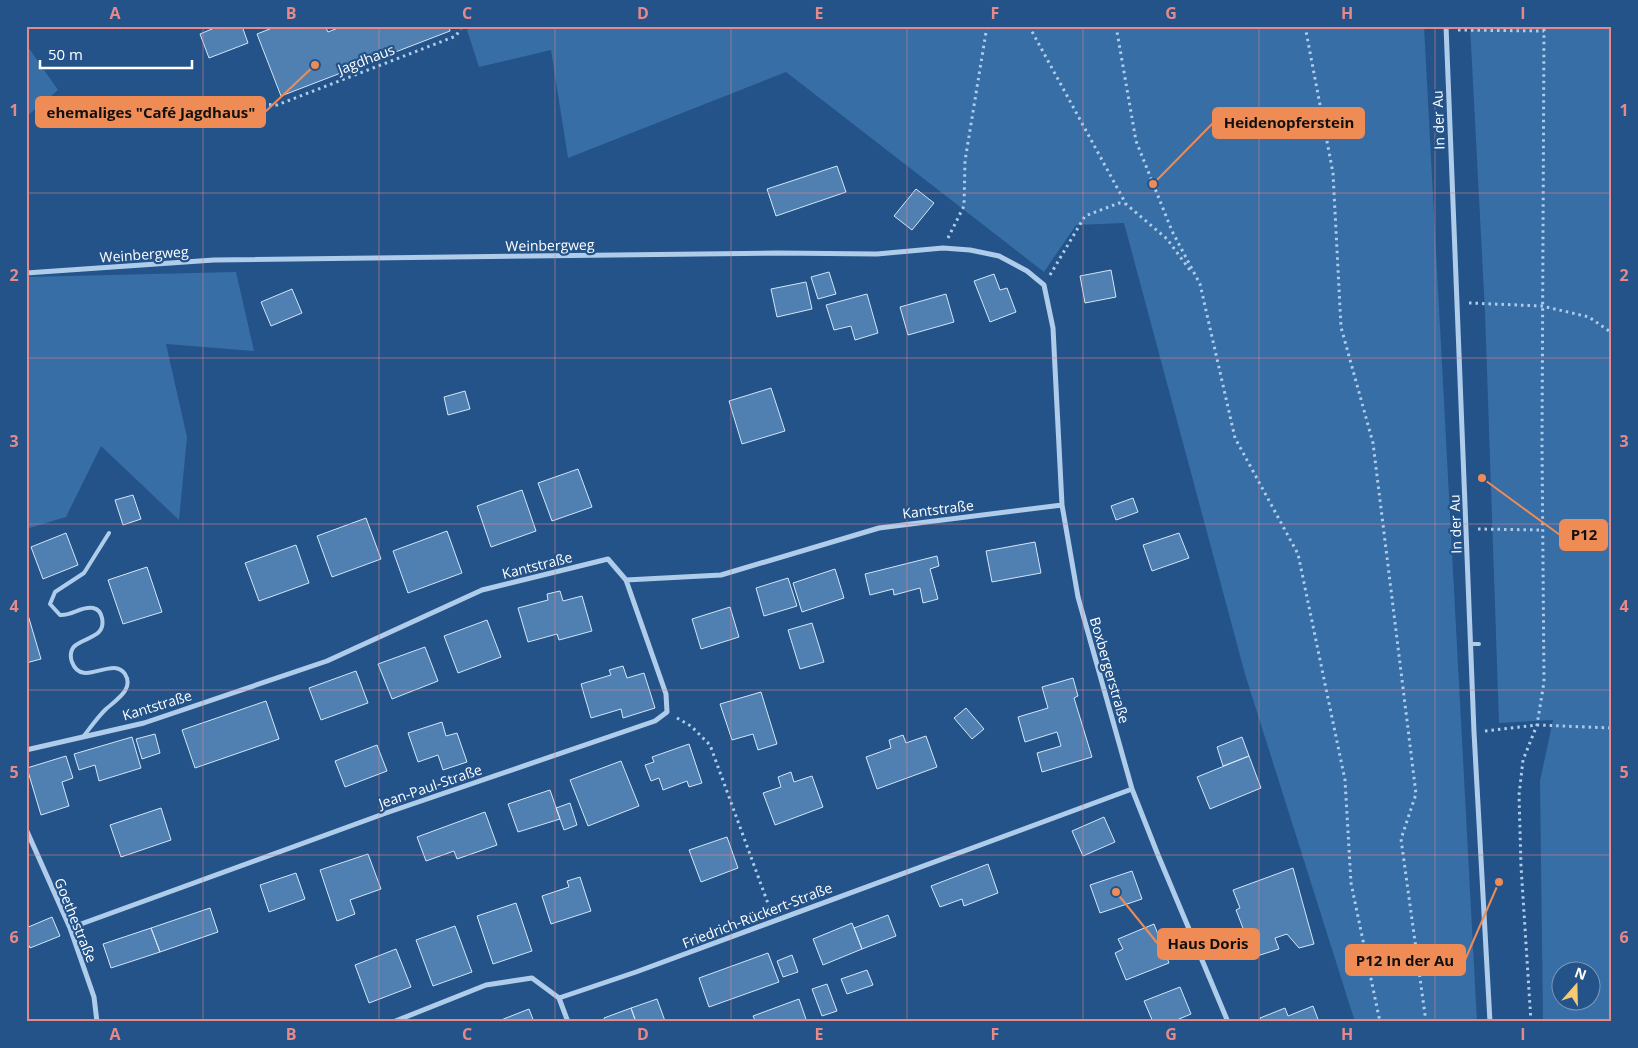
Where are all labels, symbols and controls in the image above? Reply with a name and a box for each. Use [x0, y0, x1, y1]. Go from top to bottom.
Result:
text: A [109, 2, 121, 24]
text: B [286, 2, 296, 24]
text: C [462, 2, 472, 24]
text: D [637, 2, 649, 24]
text: E [815, 2, 824, 24]
text: F [991, 2, 999, 24]
text: G [1165, 2, 1177, 24]
text: H [1341, 2, 1353, 24]
text: I [1520, 2, 1526, 24]
scale bar [40, 38, 192, 70]
street label: Jagdhaus [333, 39, 397, 79]
text: 50 m [48, 44, 83, 64]
street label: In der Au [1427, 90, 1449, 150]
callout: ehemaliges "Café Jagdhaus" [36, 97, 265, 127]
text: 1 [9, 99, 19, 121]
text: 1 [1619, 99, 1629, 121]
text: ehemaliges "Café Jagdhaus" [47, 102, 255, 122]
callout: Heidenopferstein [1213, 108, 1364, 138]
text: Heidenopferstein [1224, 112, 1354, 132]
street label: Weinbergweg [505, 235, 595, 255]
street label: Weinbergweg [99, 241, 189, 267]
text: 2 [9, 264, 19, 286]
text: 2 [1619, 264, 1629, 286]
text: 3 [9, 430, 19, 452]
text: 3 [1619, 430, 1629, 452]
street label: In der Au [1444, 494, 1466, 554]
street label: Kantstraße [901, 495, 975, 523]
callout: P12 [1560, 520, 1607, 550]
text: P12 [1571, 524, 1598, 544]
street label: Kantstraße [500, 547, 574, 583]
text: 4 [9, 595, 19, 617]
text: 4 [1619, 595, 1629, 617]
street label: Boxbergerstraße [1086, 615, 1134, 726]
street label: Kantstraße [120, 685, 194, 725]
street label: Jean-Paul-Straße [374, 759, 484, 813]
text: 5 [9, 761, 19, 783]
text: 5 [1619, 761, 1629, 783]
street label: Goethestraße [50, 875, 102, 965]
street label: Friedrich-Rückert-Straße [679, 878, 835, 952]
text: 6 [9, 926, 19, 948]
text: 6 [1619, 926, 1629, 948]
callout: Haus Doris [1158, 929, 1259, 959]
text: Haus Doris [1168, 933, 1248, 953]
callout: P12 In der Au [1346, 945, 1465, 975]
text: P12 In der Au [1356, 950, 1454, 970]
north arrow [1550, 960, 1600, 1010]
text: N [1572, 962, 1589, 984]
text: A [109, 1023, 121, 1045]
text: B [286, 1023, 296, 1045]
text: C [462, 1023, 472, 1045]
text: D [637, 1023, 649, 1045]
text: E [815, 1023, 824, 1045]
text: F [991, 1023, 999, 1045]
text: G [1165, 1023, 1177, 1045]
text: H [1341, 1023, 1353, 1045]
text: I [1520, 1023, 1526, 1045]

